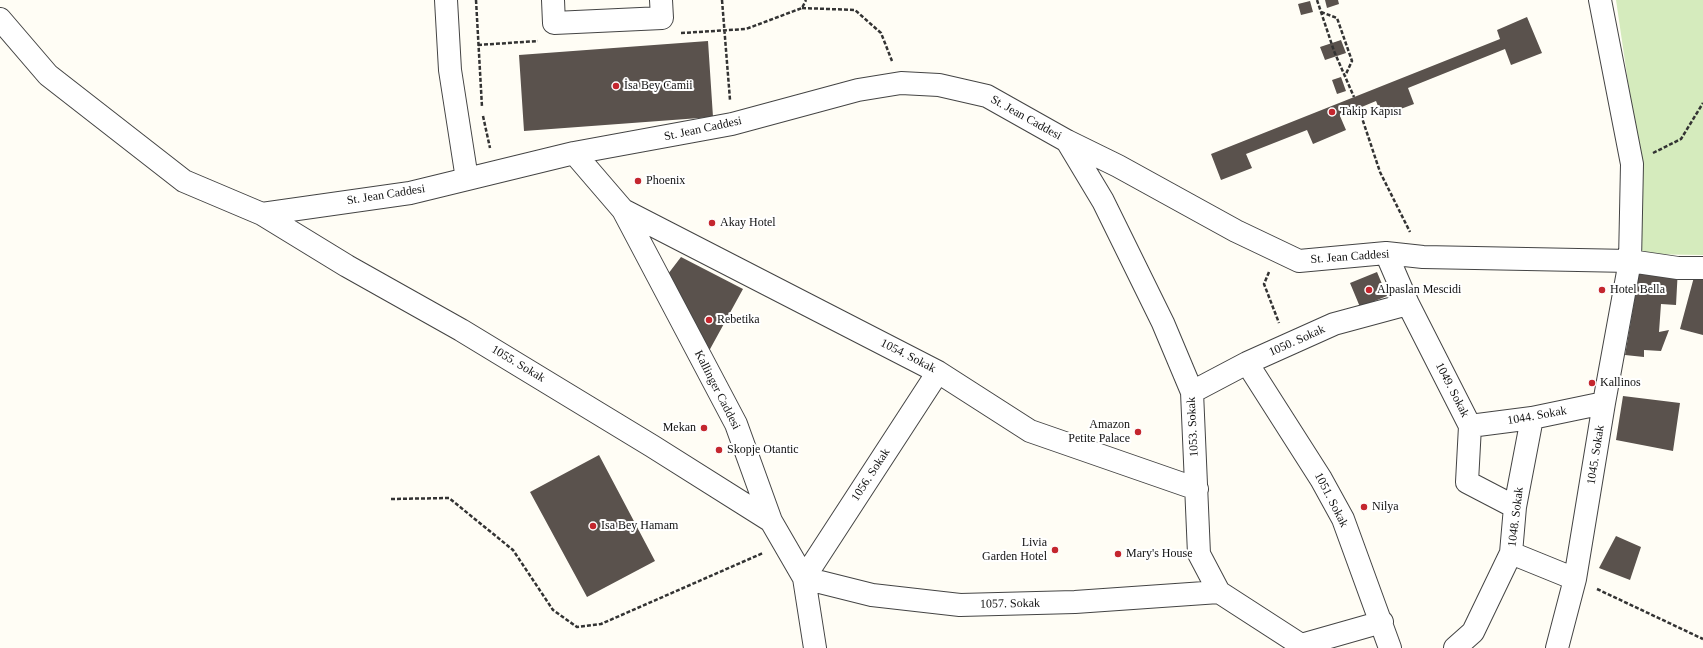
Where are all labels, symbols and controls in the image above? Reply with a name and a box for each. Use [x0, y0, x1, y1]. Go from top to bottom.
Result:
place label: İsa Bey Camii [624, 79, 693, 93]
marker: İsa Bey Camii [611, 81, 621, 91]
street label: St. Jean Caddesi [988, 93, 1064, 143]
place label: Takip Kapısı [1340, 105, 1401, 119]
marker: Takip Kapısı [1327, 107, 1337, 117]
street label: St. Jean Caddesi [663, 114, 743, 144]
place label: Phoenix [646, 174, 685, 188]
marker: Phoenix [633, 176, 643, 186]
street label: St. Jean Caddesi [346, 182, 426, 208]
place label: Akay Hotel [720, 216, 776, 230]
marker: Akay Hotel [707, 218, 717, 228]
street label: St. Jean Caddesi [1310, 247, 1390, 267]
place label: Alpaslan Mescidi [1377, 283, 1461, 297]
place label: Hotel Bella [1610, 283, 1665, 297]
marker: Alpaslan Mescidi [1364, 285, 1374, 295]
marker: Hotel Bella [1597, 285, 1607, 295]
place label: Rebetika [717, 313, 760, 327]
marker: Rebetika [704, 315, 714, 325]
street label: 1050. Sokak [1267, 322, 1327, 360]
street label: 1054. Sokak [878, 336, 938, 376]
street label: 1055. Sokak [489, 342, 547, 386]
street label: Kallinger Caddesi [691, 348, 743, 432]
street label: 1049. Sokak [1432, 360, 1472, 420]
place label: Kallinos [1600, 376, 1641, 390]
marker: Kallinos [1587, 378, 1597, 388]
street label: 1053. Sokak [1184, 397, 1202, 457]
street label: 1044. Sokak [1506, 404, 1568, 428]
place label: Amazon Petite Palace [1068, 418, 1130, 446]
place label: Mekan [663, 421, 696, 435]
marker: Mekan [699, 423, 709, 433]
street label: 1045. Sokak [1584, 424, 1608, 486]
marker: Amazon Petite Palace [1133, 427, 1143, 437]
place label: Skopje Otantic [727, 443, 799, 457]
marker: Skopje Otantic [714, 445, 724, 455]
street label: 1056. Sokak [849, 446, 893, 504]
street label: 1051. Sokak [1311, 470, 1351, 530]
street label: 1048. Sokak [1505, 486, 1527, 548]
place label: Nilya [1372, 500, 1399, 514]
marker: Nilya [1359, 502, 1369, 512]
place label: Isa Bey Hamam [601, 519, 678, 533]
marker: Isa Bey Hamam [588, 521, 598, 531]
place label: Livia Garden Hotel [982, 536, 1047, 564]
marker: Livia Garden Hotel [1050, 545, 1060, 555]
place label: Mary's House [1126, 547, 1192, 561]
marker: Mary's House [1113, 549, 1123, 559]
street label: 1057. Sokak [980, 596, 1040, 612]

